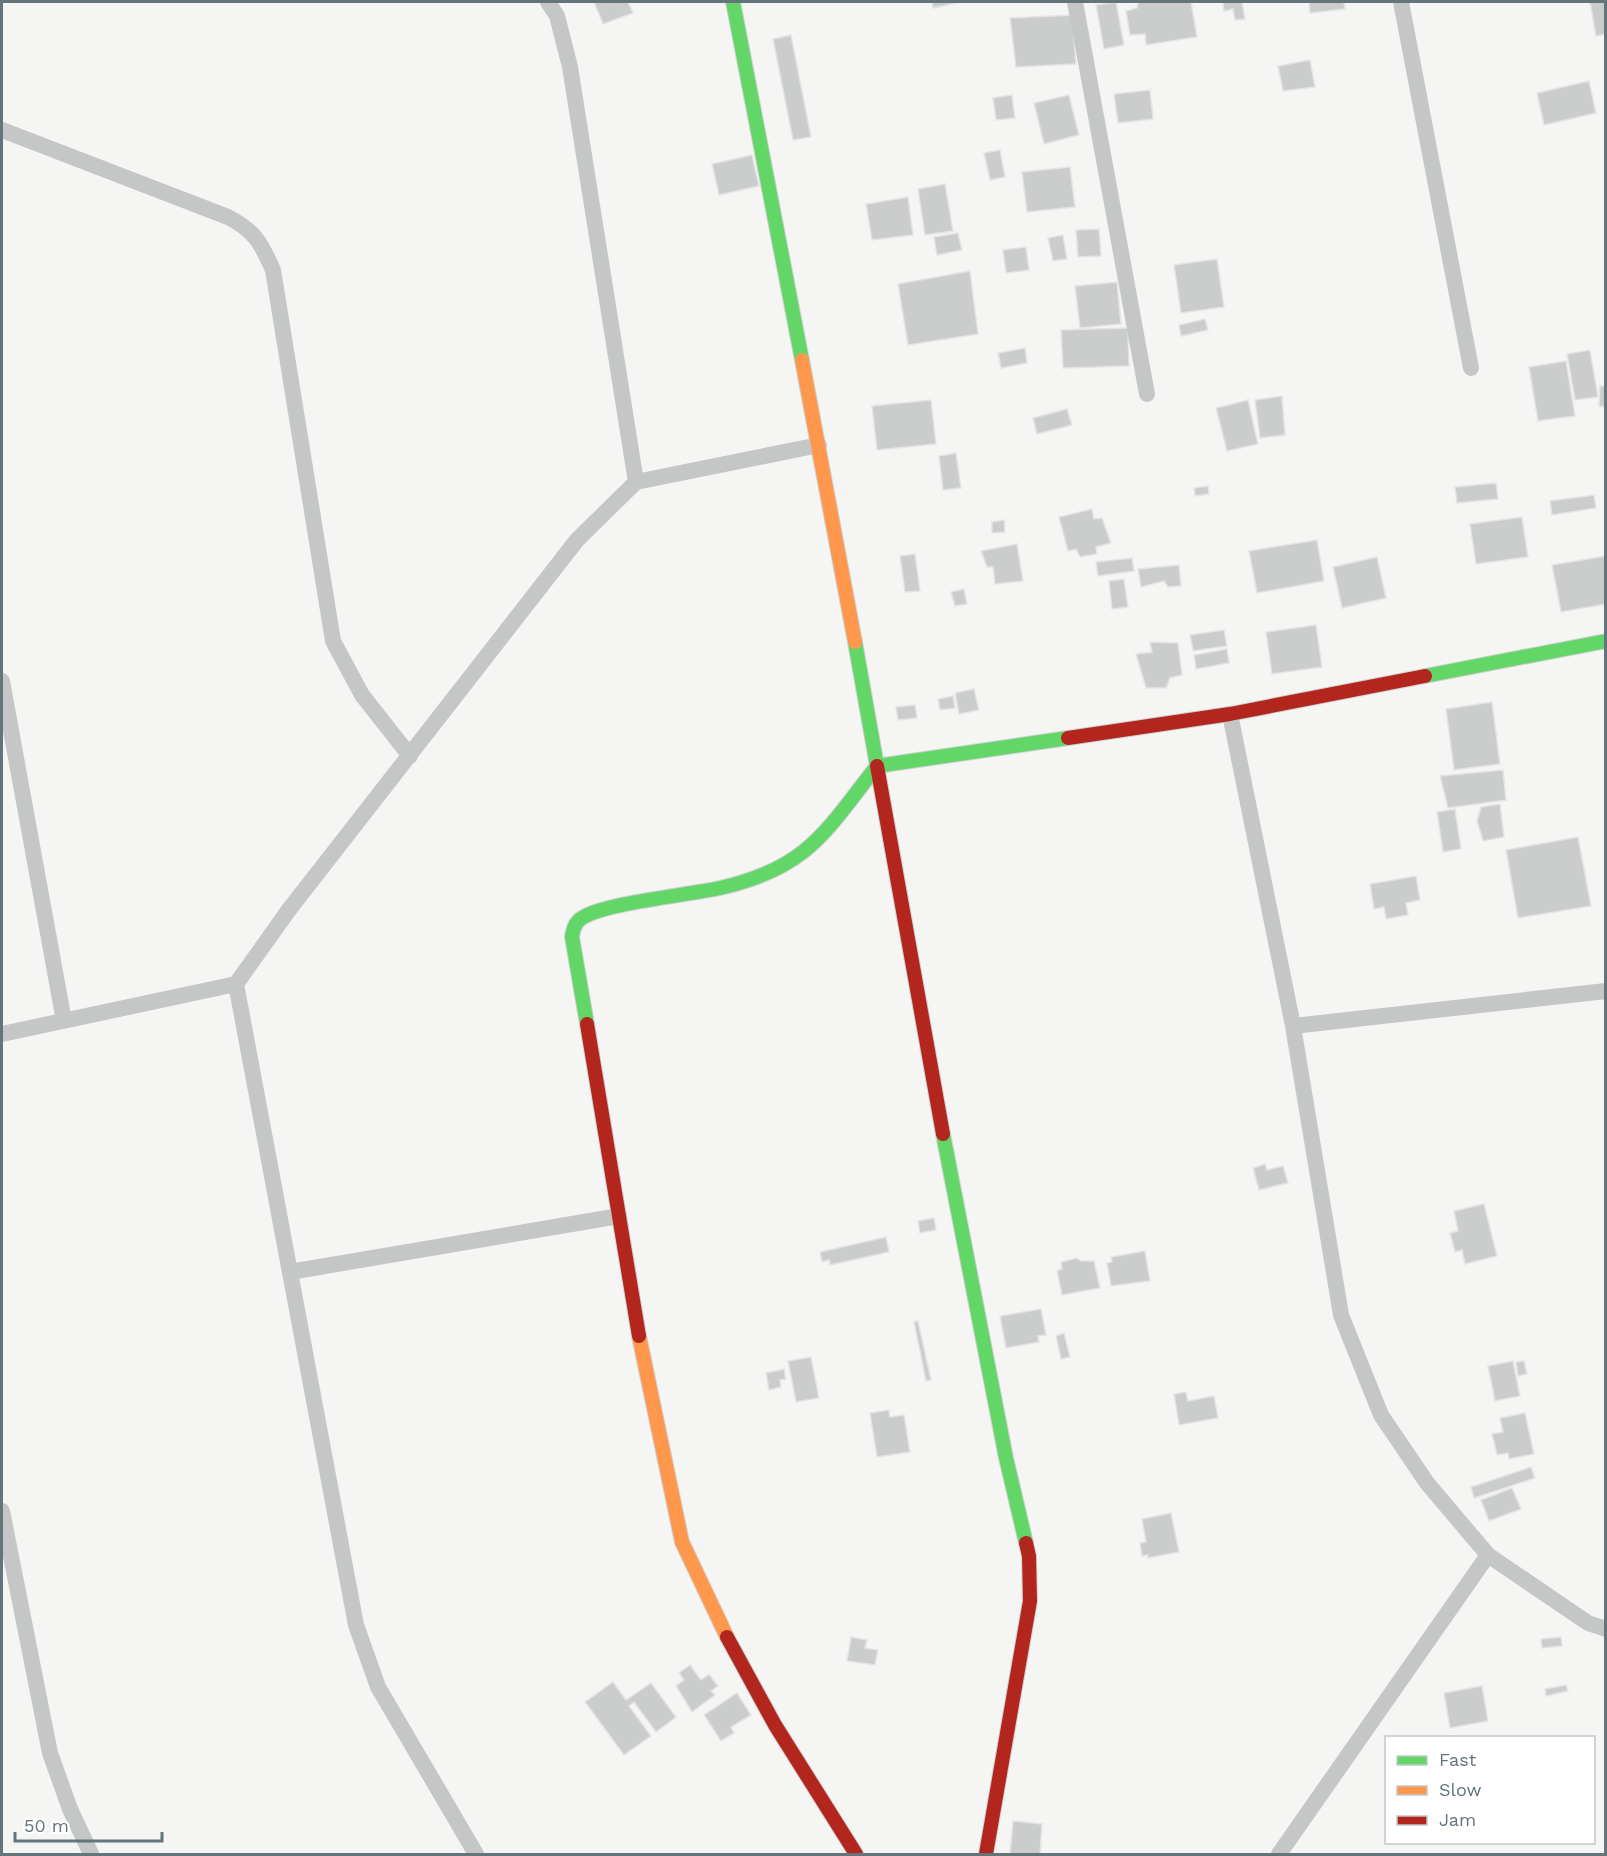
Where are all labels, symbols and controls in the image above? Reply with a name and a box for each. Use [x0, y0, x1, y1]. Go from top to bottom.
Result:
legend [1385, 1736, 1595, 1844]
text: Fast [1439, 1749, 1477, 1770]
text: Slow [1439, 1779, 1482, 1800]
scale bar [15, 1805, 162, 1843]
text: Jam [1439, 1809, 1476, 1830]
text: 50 m [24, 1815, 69, 1836]

